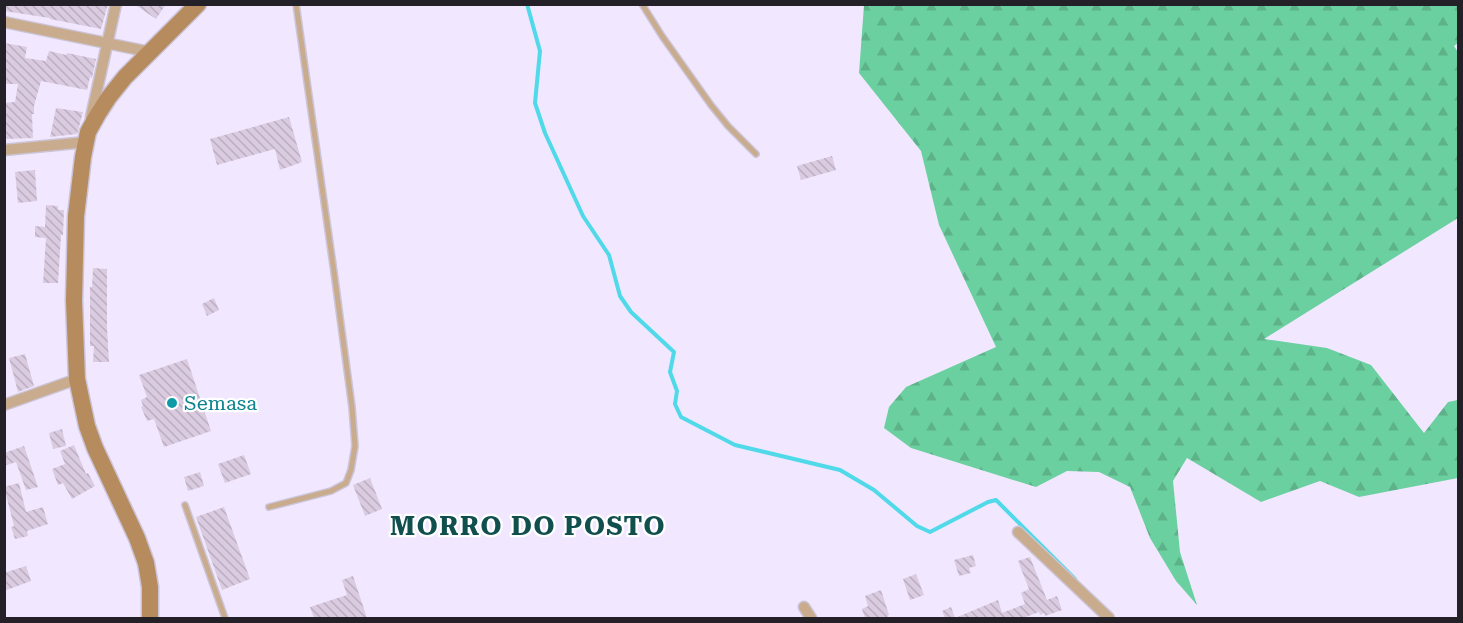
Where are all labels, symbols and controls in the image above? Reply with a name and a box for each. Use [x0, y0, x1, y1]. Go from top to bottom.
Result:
place label: Semasa [184, 391, 257, 415]
marker: Semasa [165, 396, 179, 410]
district label: MORRO DO POSTO [390, 511, 666, 541]

